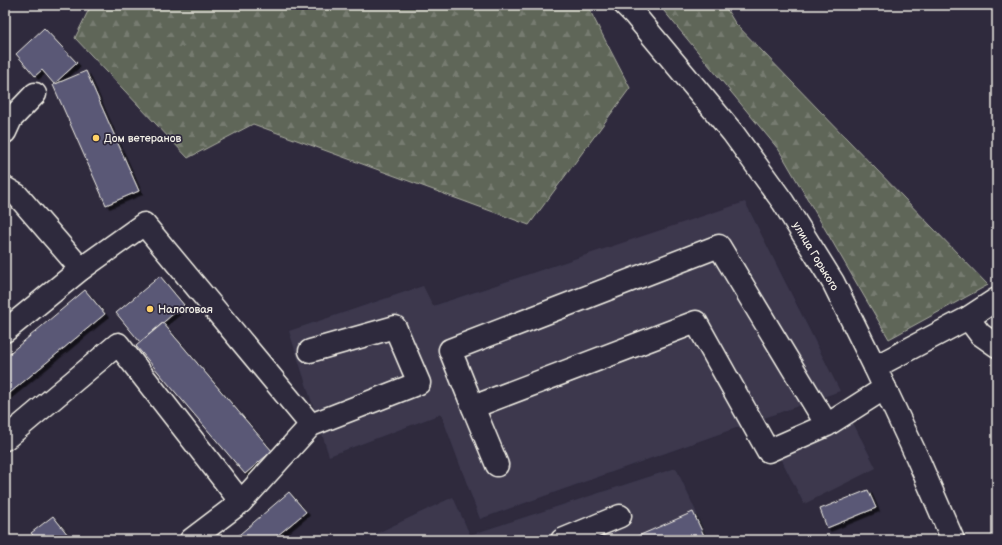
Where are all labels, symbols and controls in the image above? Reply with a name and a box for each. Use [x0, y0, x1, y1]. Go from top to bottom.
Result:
place label: Дом ветеранов [104, 132, 182, 145]
marker: Дом ветеранов [91, 133, 101, 143]
street label: улица Горького [790, 219, 841, 293]
place label: Налоговая [158, 303, 213, 316]
marker: Налоговая [145, 304, 155, 314]

